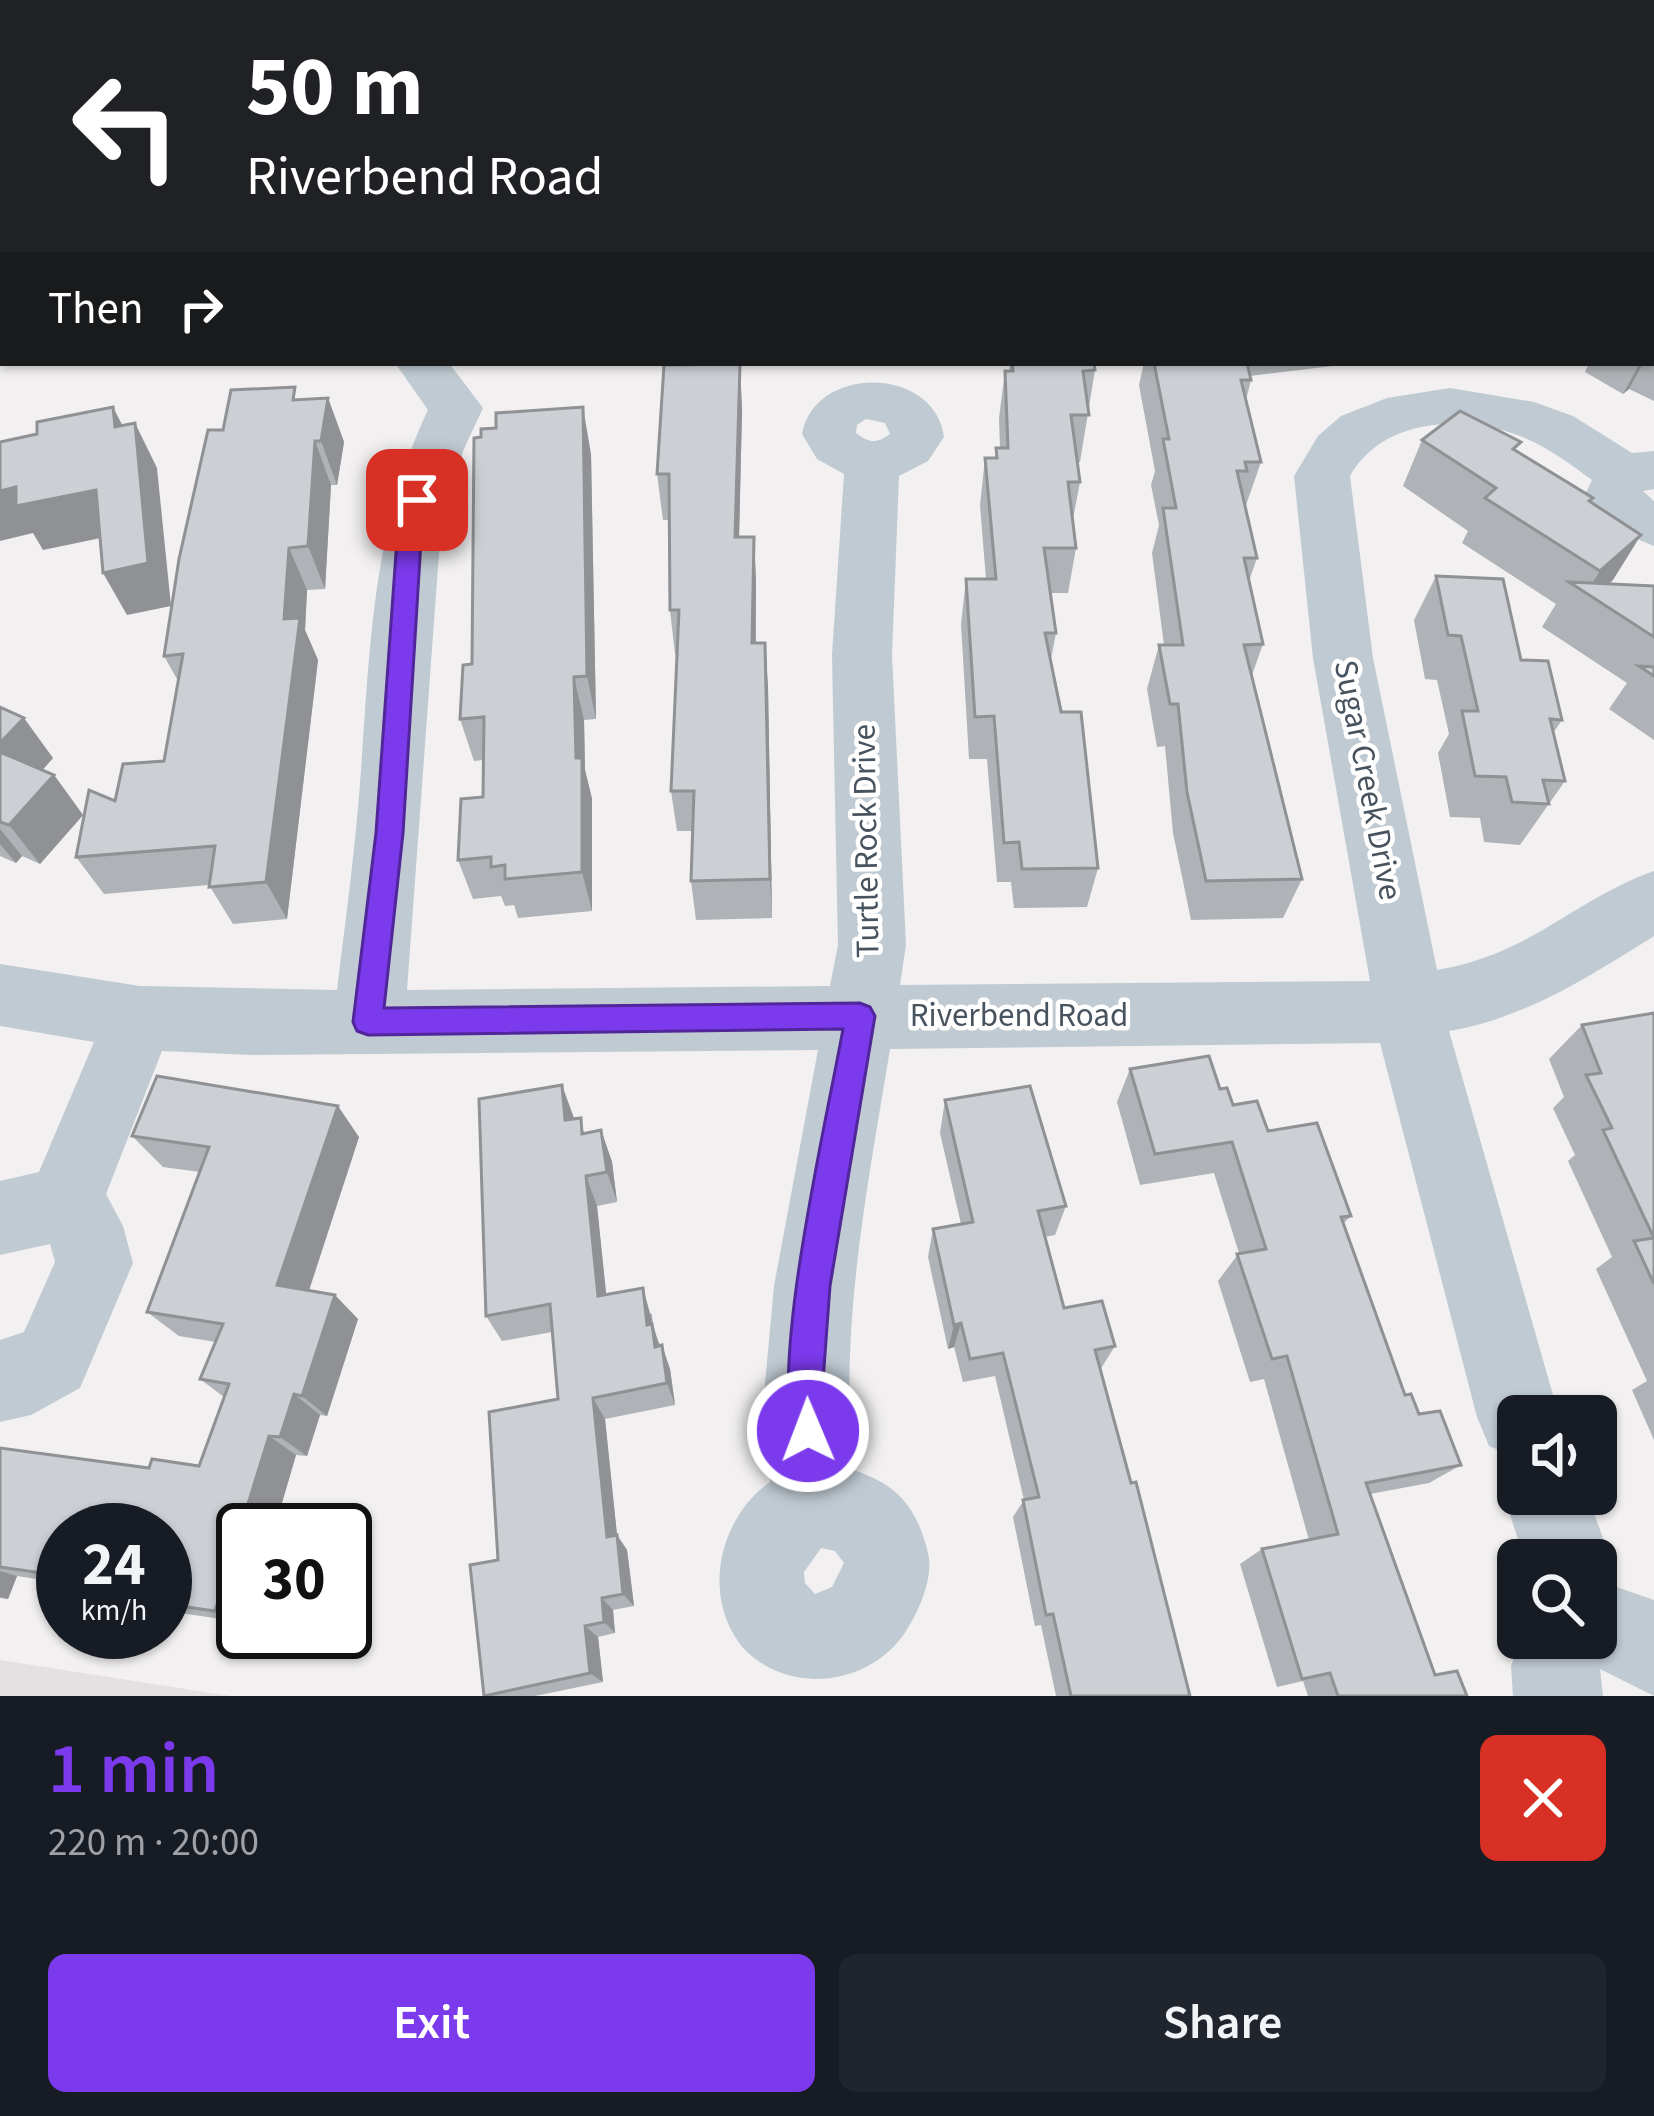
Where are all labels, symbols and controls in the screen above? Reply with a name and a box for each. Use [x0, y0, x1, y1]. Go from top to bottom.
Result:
text: 50 m [246, 28, 424, 148]
icon: left [48, 48, 204, 204]
text: Riverbend Road [246, 139, 603, 216]
icon: right [168, 276, 234, 342]
text: Then [48, 277, 144, 341]
pin [366, 449, 468, 551]
icon: arrive [384, 467, 450, 533]
street label: Sugar Creek Drive [1322, 656, 1414, 904]
street label: Turtle Rock Drive [840, 724, 892, 958]
street label: Riverbend Road [910, 992, 1128, 1039]
position arrow [745, 1368, 871, 1494]
map controls [1497, 1395, 1617, 1659]
button: sound [1497, 1395, 1617, 1515]
speed limit sign: 30 [216, 1503, 372, 1659]
text: 24 [82, 1523, 146, 1608]
button: search [1497, 1539, 1617, 1659]
text: km/h [81, 1589, 147, 1632]
text: 1 min [48, 1718, 219, 1821]
button: close [1480, 1735, 1606, 1861]
text: 220 m · 20:00 [48, 1815, 259, 1871]
button: Exit [48, 1954, 815, 2092]
button: Share [839, 1954, 1606, 2092]

